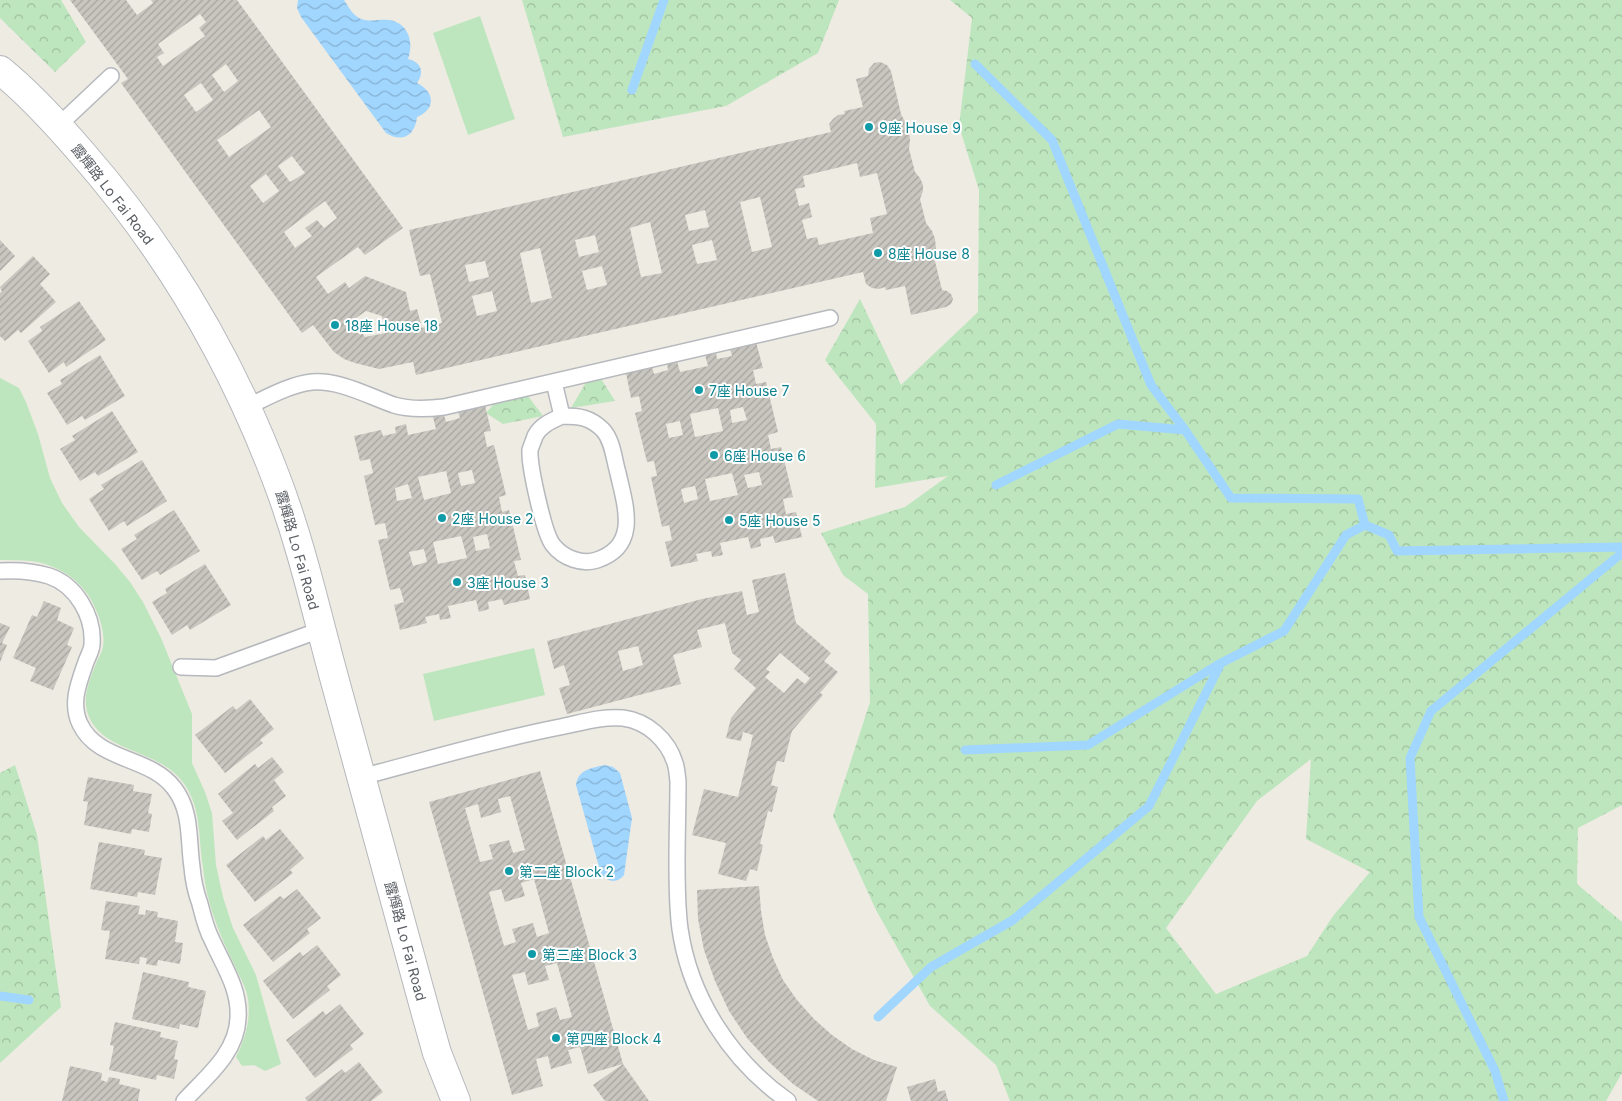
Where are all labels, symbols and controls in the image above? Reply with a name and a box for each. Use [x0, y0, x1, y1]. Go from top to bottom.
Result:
place label: 9座 House 9 [879, 119, 961, 136]
marker: 9座 House 9 [863, 121, 875, 133]
street label: 露輝路 Lo Fai Road [68, 140, 158, 248]
place label: 8座 House 8 [888, 245, 970, 262]
marker: 8座 House 8 [872, 247, 884, 259]
place label: 18座 House 18 [345, 317, 438, 334]
marker: 18座 House 18 [329, 319, 341, 331]
place label: 7座 House 7 [709, 382, 789, 399]
marker: 7座 House 7 [693, 384, 705, 396]
place label: 6座 House 6 [724, 447, 806, 464]
marker: 6座 House 6 [708, 449, 720, 461]
street label: 露輝路 Lo Fai Road [273, 489, 323, 611]
place label: 2座 House 2 [452, 510, 534, 527]
marker: 2座 House 2 [436, 512, 448, 524]
place label: 5座 House 5 [739, 512, 821, 529]
marker: 5座 House 5 [723, 514, 735, 526]
place label: 3座 House 3 [467, 574, 549, 591]
marker: 3座 House 3 [451, 576, 463, 588]
place label: 第二座 Block 2 [519, 863, 614, 880]
marker: 第二座 Block 2 [503, 865, 515, 877]
street label: 露輝路 Lo Fai Road [382, 879, 430, 1003]
place label: 第三座 Block 3 [542, 946, 637, 963]
marker: 第三座 Block 3 [526, 948, 538, 960]
place label: 第四座 Block 4 [566, 1030, 662, 1047]
marker: 第四座 Block 4 [550, 1032, 562, 1044]

